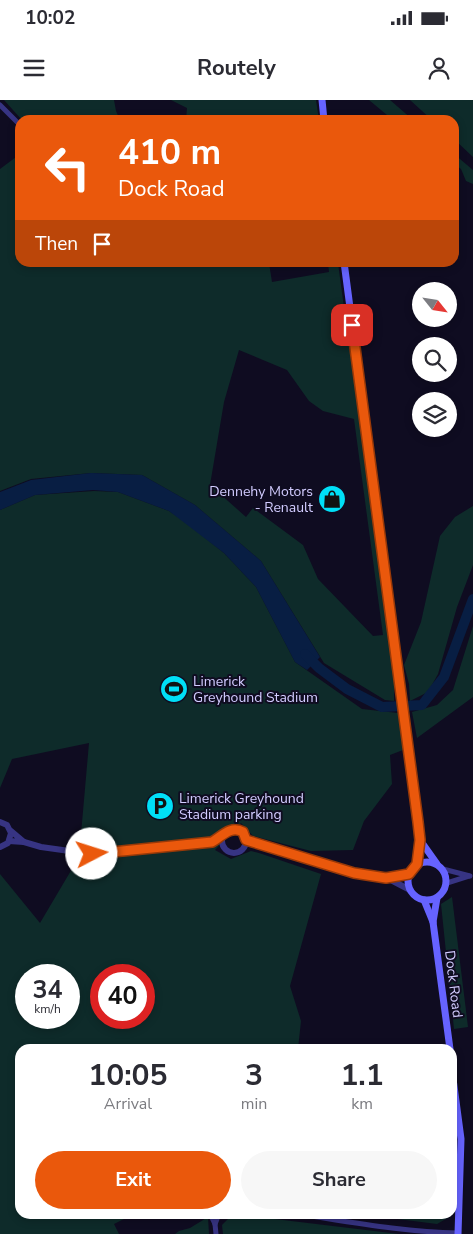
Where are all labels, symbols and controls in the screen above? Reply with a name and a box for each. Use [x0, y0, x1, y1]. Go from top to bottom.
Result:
text: 10:02 [25, 5, 75, 31]
text: Routely [197, 53, 276, 83]
icon: menu [20, 54, 48, 82]
icon: person [425, 54, 453, 82]
text: 410 m [118, 129, 221, 176]
icon: left [35, 135, 100, 200]
text: Dock Road [118, 174, 225, 204]
icon: arrive [88, 230, 116, 258]
text: Then [35, 231, 78, 257]
north arrow [412, 282, 458, 328]
map controls [412, 282, 457, 437]
pin [331, 304, 373, 346]
icon: arrive [338, 311, 366, 339]
button: search [412, 337, 457, 382]
button: layers [412, 392, 457, 437]
place label: Dennehy Motors - Renault [209, 482, 313, 517]
shop icon: Dennehy Motors - Renault [317, 484, 347, 514]
place label: Limerick Greyhound Stadium [193, 672, 318, 707]
sports icon: Limerick Greyhound Stadium [159, 674, 189, 704]
place label: Limerick Greyhound Stadium parking [179, 789, 304, 824]
parking icon: Limerick Greyhound Stadium parking [145, 791, 175, 821]
position arrow [65, 827, 117, 879]
street label: Dock Road [440, 949, 467, 1019]
speed limit sign: 40 [90, 964, 155, 1029]
text: 34 [32, 973, 63, 1007]
text: km/h [34, 1001, 61, 1017]
text: 10:05 [88, 1055, 168, 1096]
text: 3 [245, 1055, 263, 1096]
text: 1.1 [340, 1055, 384, 1096]
text: Arrival [104, 1093, 152, 1115]
text: min [241, 1093, 267, 1115]
text: km [351, 1093, 373, 1115]
button: Exit [35, 1151, 231, 1209]
button: Share [241, 1151, 437, 1209]

